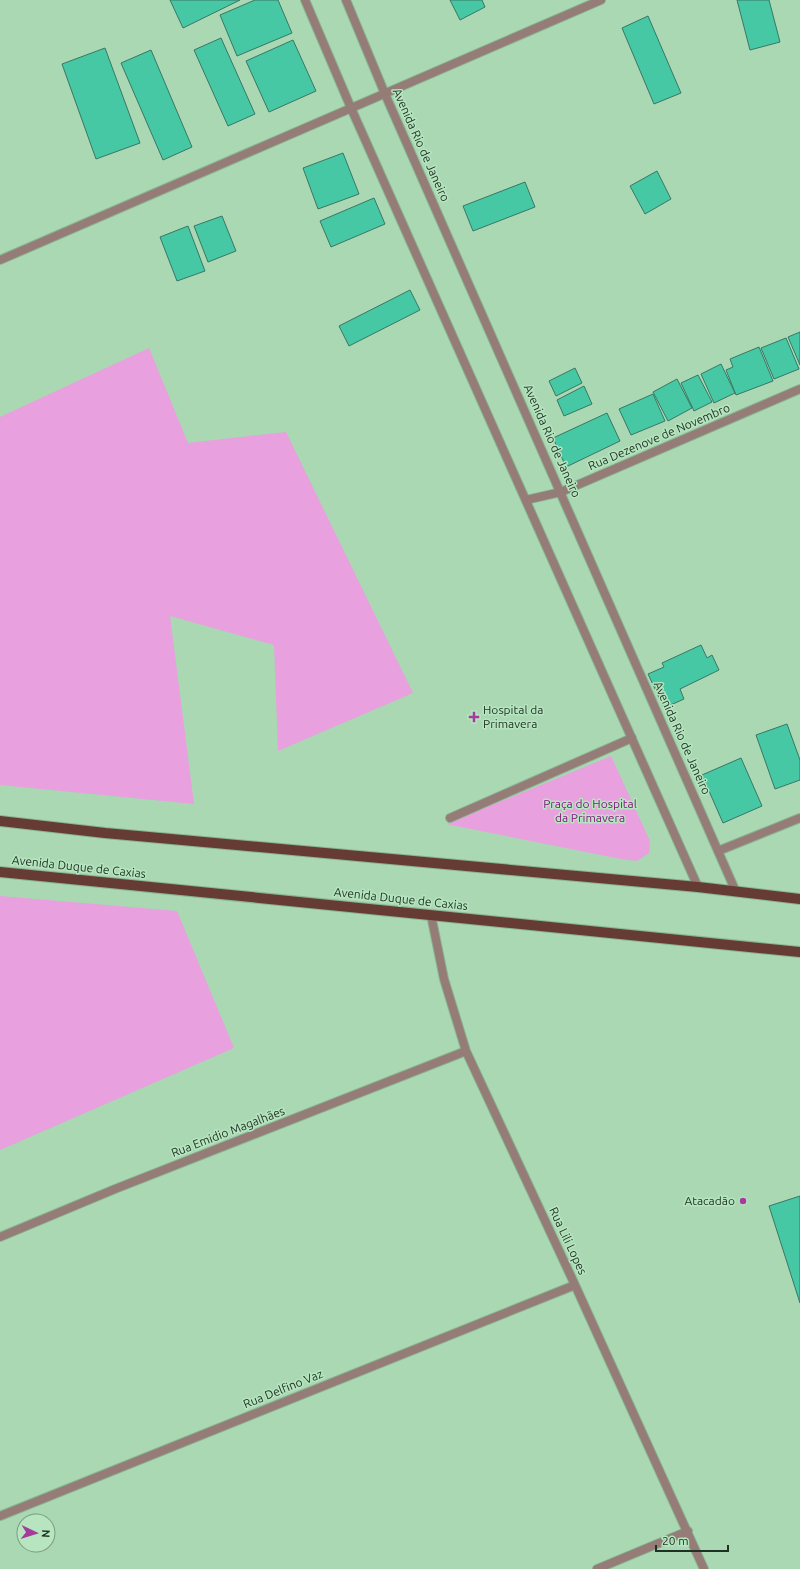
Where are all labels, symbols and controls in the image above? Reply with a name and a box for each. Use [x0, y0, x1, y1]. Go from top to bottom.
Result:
street label: Avenida Rio de Janeiro [391, 86, 452, 203]
street label: Avenida Rio de Janeiro [522, 382, 583, 499]
street label: Rua Dezenove de Novembro [586, 401, 732, 472]
street label: Avenida Rio de Janeiro [652, 679, 713, 796]
place label: Hospital da Primavera [483, 703, 543, 730]
marker: Hospital da Primavera [468, 711, 480, 723]
park label: Praça do Hospital da Primavera [543, 797, 637, 824]
street label: Avenida Duque de Caxias [11, 853, 147, 880]
street label: Avenida Duque de Caxias [333, 885, 469, 912]
street label: Rua Emidio Magalhães [169, 1104, 286, 1159]
place label: Atacadão [684, 1194, 735, 1207]
marker: Atacadão [738, 1196, 748, 1206]
street label: Rua Lili Lopes [547, 1205, 590, 1277]
street label: Rua Delfino Vaz [241, 1366, 325, 1410]
north arrow [16, 1513, 56, 1553]
scale bar [656, 1527, 728, 1553]
text: N [40, 1529, 52, 1538]
text: 20 m [662, 1534, 689, 1547]

